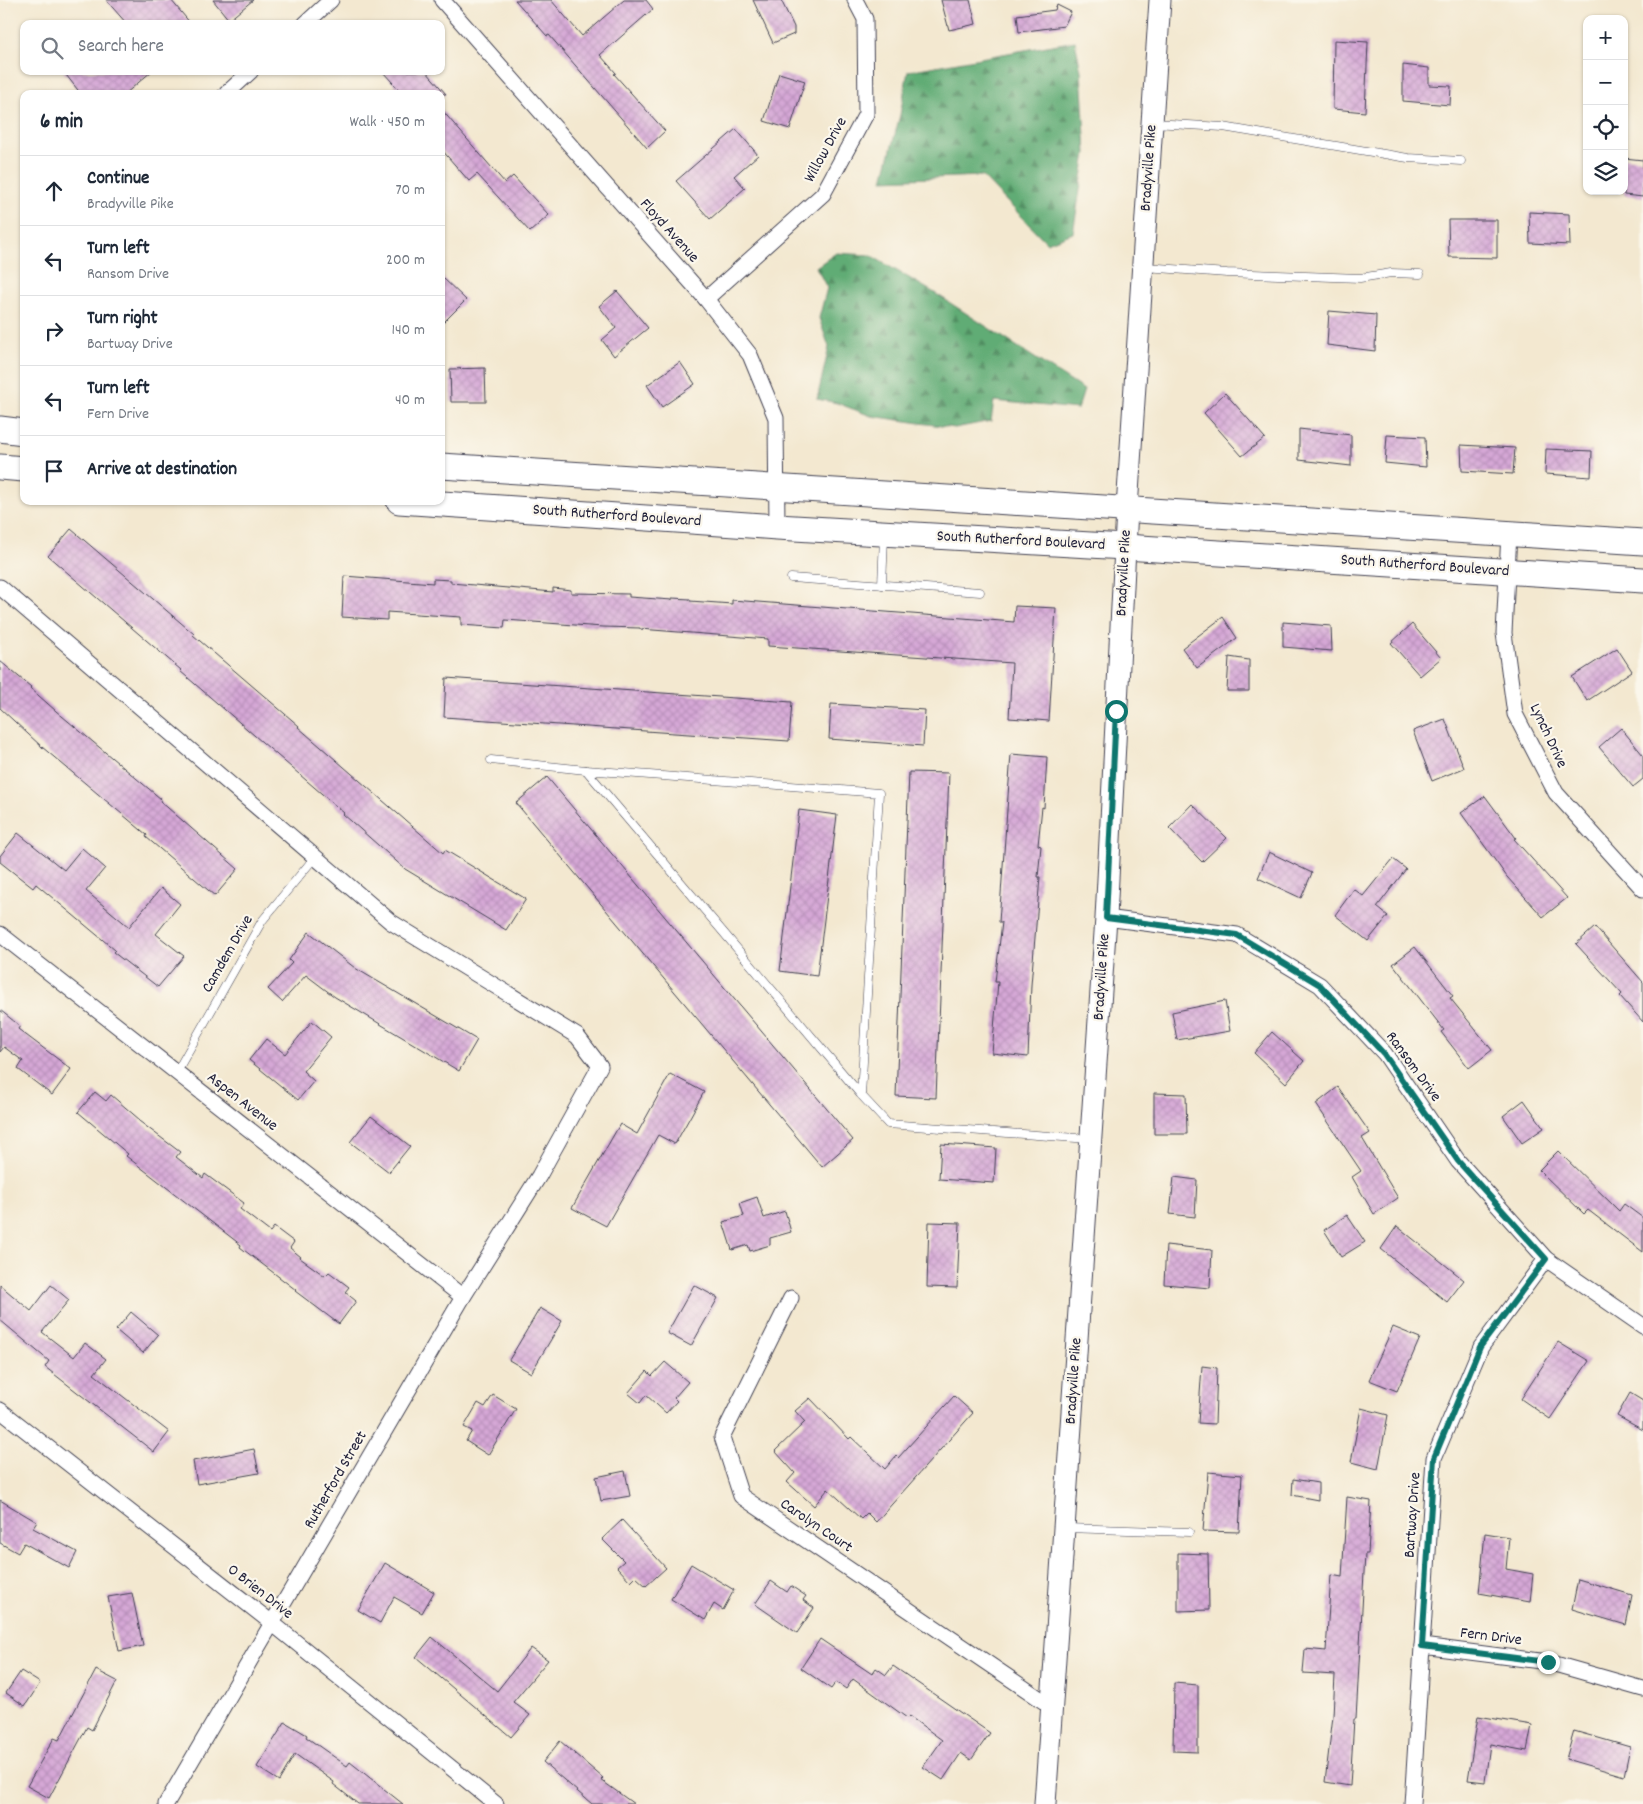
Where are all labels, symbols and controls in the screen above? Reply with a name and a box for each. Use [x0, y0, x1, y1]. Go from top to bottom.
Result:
map controls [1583, 15, 1628, 195]
button: + [1583, 15, 1628, 60]
search box [20, 20, 445, 75]
icon: search [38, 34, 66, 62]
text: Search here [78, 34, 164, 61]
button: − [1583, 60, 1628, 105]
button: locate [1583, 105, 1628, 150]
text: 6 min [40, 108, 83, 138]
text: Walk · 450 m [350, 111, 425, 134]
street label: Willow Drive [799, 113, 853, 187]
street label: Bradyville Pike [1135, 124, 1163, 212]
button: layers [1583, 150, 1628, 195]
text: Continue [87, 166, 149, 193]
icon: ahead [40, 177, 68, 205]
text: 70 m [395, 179, 425, 202]
text: Bradyville Pike [87, 193, 174, 216]
street label: Floyd Avenue [634, 194, 704, 268]
text: Turn left [87, 236, 150, 263]
icon: left [40, 247, 68, 275]
text: 200 m [386, 249, 425, 272]
text: Ransom Drive [87, 263, 169, 286]
text: Turn right [87, 306, 158, 333]
icon: right [40, 317, 68, 345]
text: 140 m [391, 319, 425, 342]
text: Bartway Drive [87, 333, 173, 356]
text: Turn left [87, 376, 150, 403]
icon: left [40, 387, 68, 415]
text: 40 m [395, 389, 425, 412]
text: Fern Drive [87, 403, 149, 426]
icon: arrive [40, 457, 68, 485]
text: Arrive at destination [87, 457, 237, 484]
street label: South Rutherford Boulevard [532, 499, 702, 533]
street label: South Rutherford Boulevard [936, 525, 1106, 557]
street label: Bradyville Pike [1110, 529, 1138, 617]
street label: South Rutherford Boulevard [1340, 549, 1510, 583]
route start [1105, 700, 1128, 723]
street label: Lynch Drive [1523, 700, 1573, 772]
street label: Camdem Drive [196, 911, 260, 997]
street label: Bradyville Pike [1088, 933, 1116, 1021]
street label: Ransom Drive [1380, 1027, 1446, 1107]
street label: Aspen Avenue [202, 1067, 282, 1137]
street label: Bradyville Pike [1060, 1337, 1088, 1425]
street label: Rutherford Street [299, 1427, 373, 1533]
street label: Bartway Drive [1399, 1471, 1427, 1559]
street label: Carolyn Court [775, 1493, 857, 1559]
street label: O Brien Drive [222, 1559, 298, 1625]
street label: Fern Drive [1459, 1622, 1523, 1652]
route end [1537, 1651, 1560, 1674]

